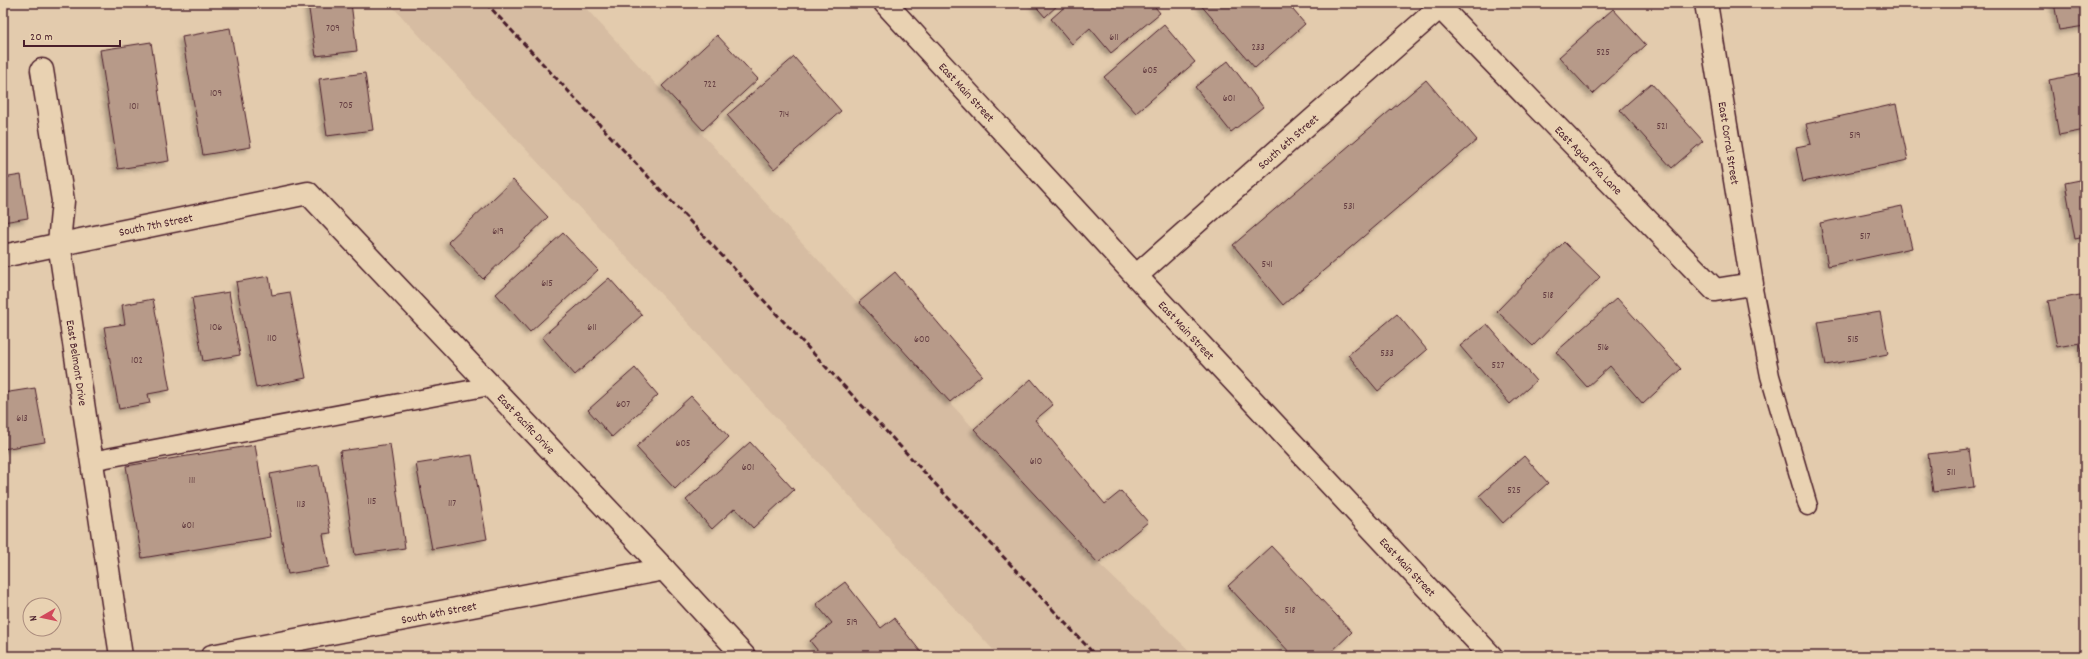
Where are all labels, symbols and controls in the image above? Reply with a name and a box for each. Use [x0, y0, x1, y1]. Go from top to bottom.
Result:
scale bar [24, 22, 120, 48]
house number: 709 [326, 22, 340, 36]
text: 20 m [30, 29, 53, 46]
house number: 611 [1109, 31, 1119, 45]
house number: 233 [1251, 41, 1265, 55]
house number: 525 [1596, 46, 1610, 60]
street label: East Main Street [934, 59, 998, 127]
house number: 605 [1143, 64, 1158, 78]
house number: 722 [704, 78, 716, 92]
house number: 109 [210, 87, 222, 101]
house number: 601 [1223, 92, 1235, 106]
house number: 705 [339, 99, 353, 113]
house number: 101 [129, 100, 139, 114]
street label: East Corral Street [1713, 100, 1743, 187]
house number: 714 [779, 108, 789, 122]
street label: South 6th Street [1255, 111, 1324, 174]
house number: 521 [1656, 120, 1668, 134]
street label: East Agua Fria Lane [1550, 123, 1625, 199]
house number: 519 [1849, 129, 1861, 143]
house number: 531 [1343, 200, 1355, 214]
street label: South 7th Street [118, 210, 195, 242]
house number: 619 [492, 225, 504, 239]
house number: 517 [1860, 230, 1870, 244]
house number: 541 [1262, 258, 1272, 272]
house number: 615 [541, 277, 553, 291]
house number: 518 [1543, 289, 1553, 303]
street label: East Main Street [1153, 298, 1218, 365]
street label: East Belmont Drive [61, 319, 90, 407]
house number: 106 [210, 321, 222, 335]
house number: 611 [587, 321, 597, 335]
house number: 110 [267, 332, 277, 346]
house number: 600 [914, 333, 930, 347]
house number: 515 [1847, 333, 1859, 347]
house number: 516 [1597, 341, 1609, 355]
house number: 533 [1380, 347, 1394, 361]
house number: 102 [131, 354, 143, 368]
house number: 527 [1492, 359, 1505, 373]
street label: East Pacific Drive [492, 391, 558, 459]
house number: 607 [616, 398, 630, 412]
house number: 613 [16, 412, 28, 426]
house number: 605 [676, 437, 691, 451]
house number: 610 [1030, 455, 1042, 469]
house number: 601 [742, 461, 754, 475]
house number: 511 [1946, 466, 1956, 480]
house number: 111 [189, 474, 195, 488]
house number: 525 [1507, 484, 1521, 498]
house number: 115 [367, 495, 377, 509]
house number: 117 [448, 497, 456, 511]
house number: 113 [297, 498, 305, 512]
house number: 601 [182, 519, 194, 533]
street label: East Main Street [1375, 534, 1439, 602]
north arrow [22, 597, 62, 637]
street label: South 6th Street [400, 598, 479, 629]
house number: 518 [1285, 604, 1295, 618]
text: N [26, 614, 42, 622]
house number: 519 [846, 616, 858, 630]

